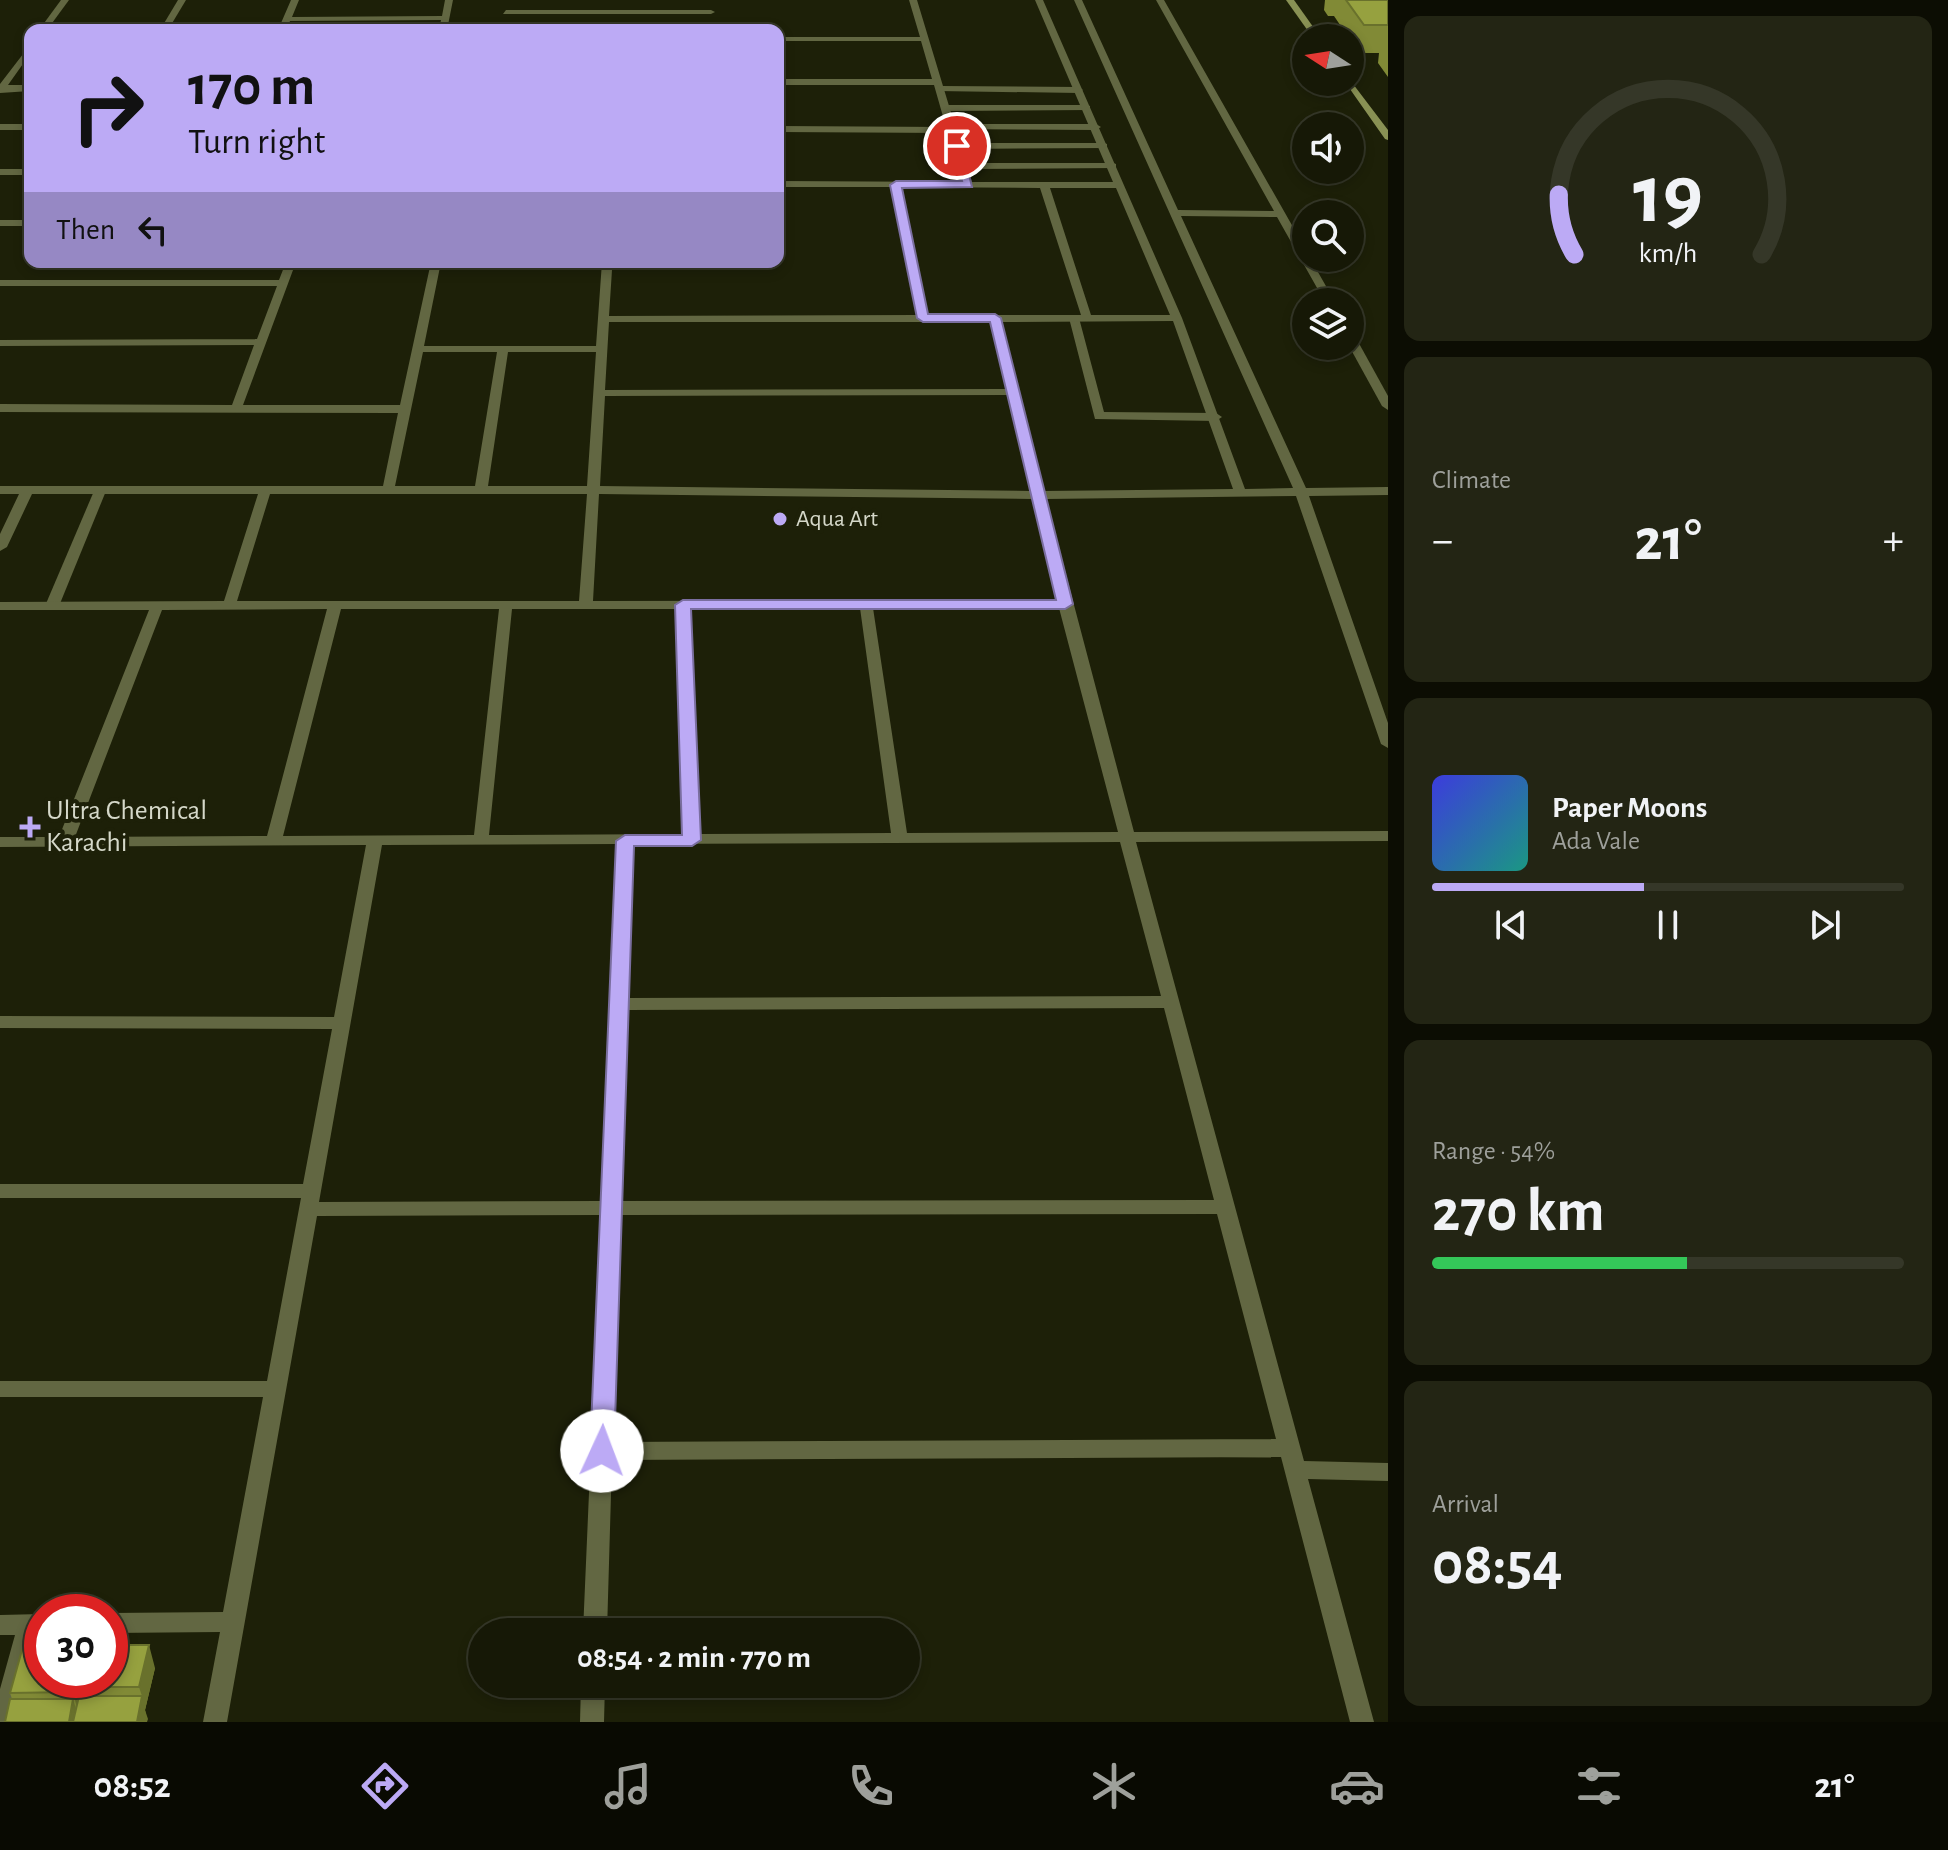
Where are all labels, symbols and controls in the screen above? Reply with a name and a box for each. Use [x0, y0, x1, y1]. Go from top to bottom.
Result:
north arrow [1292, 24, 1364, 96]
map controls [1292, 24, 1364, 360]
icon: right [56, 56, 160, 160]
text: 170 m [188, 59, 315, 115]
pin [923, 112, 991, 180]
button: sound [1292, 112, 1364, 184]
text: Turn right [188, 124, 325, 160]
icon: arrive [935, 124, 979, 168]
text: 19 [1633, 153, 1703, 237]
button: search [1292, 200, 1364, 272]
icon: left [131, 208, 175, 252]
text: Then [56, 215, 115, 245]
text: km/h [1639, 239, 1697, 268]
button: layers [1292, 288, 1364, 360]
text: Climate [1432, 467, 1511, 493]
place label: Aqua Art [796, 507, 878, 531]
marker: Aqua Art [771, 510, 789, 528]
text: 21° [1634, 511, 1702, 571]
text: − [1432, 519, 1453, 563]
text: + [1883, 519, 1904, 563]
text: Paper Moons [1552, 793, 1707, 823]
place label: Ultra Chemical Karachi [46, 797, 207, 857]
marker: Ultra Chemical Karachi [21, 818, 39, 836]
text: Ada Vale [1552, 828, 1640, 854]
icon: previous [1489, 903, 1533, 947]
icon: pause [1646, 903, 1690, 947]
icon: next [1803, 903, 1847, 947]
text: Range · 54% [1432, 1138, 1555, 1164]
text: 270 km [1432, 1182, 1605, 1242]
position arrow [560, 1409, 644, 1493]
text: Arrival [1432, 1491, 1499, 1517]
text: 08:54 [1432, 1535, 1563, 1595]
speed limit sign: 30 [24, 1594, 128, 1698]
text: 08:54 · 2 min · 770 m [577, 1643, 811, 1673]
icon: directions [357, 1758, 413, 1814]
icon: music [600, 1758, 656, 1814]
icon: phone [843, 1758, 899, 1814]
icon: climate [1086, 1758, 1142, 1814]
icon: car [1329, 1758, 1385, 1814]
icon: filters [1571, 1758, 1627, 1814]
text: 08:52 [93, 1768, 171, 1804]
text: 21° [1814, 1768, 1855, 1804]

